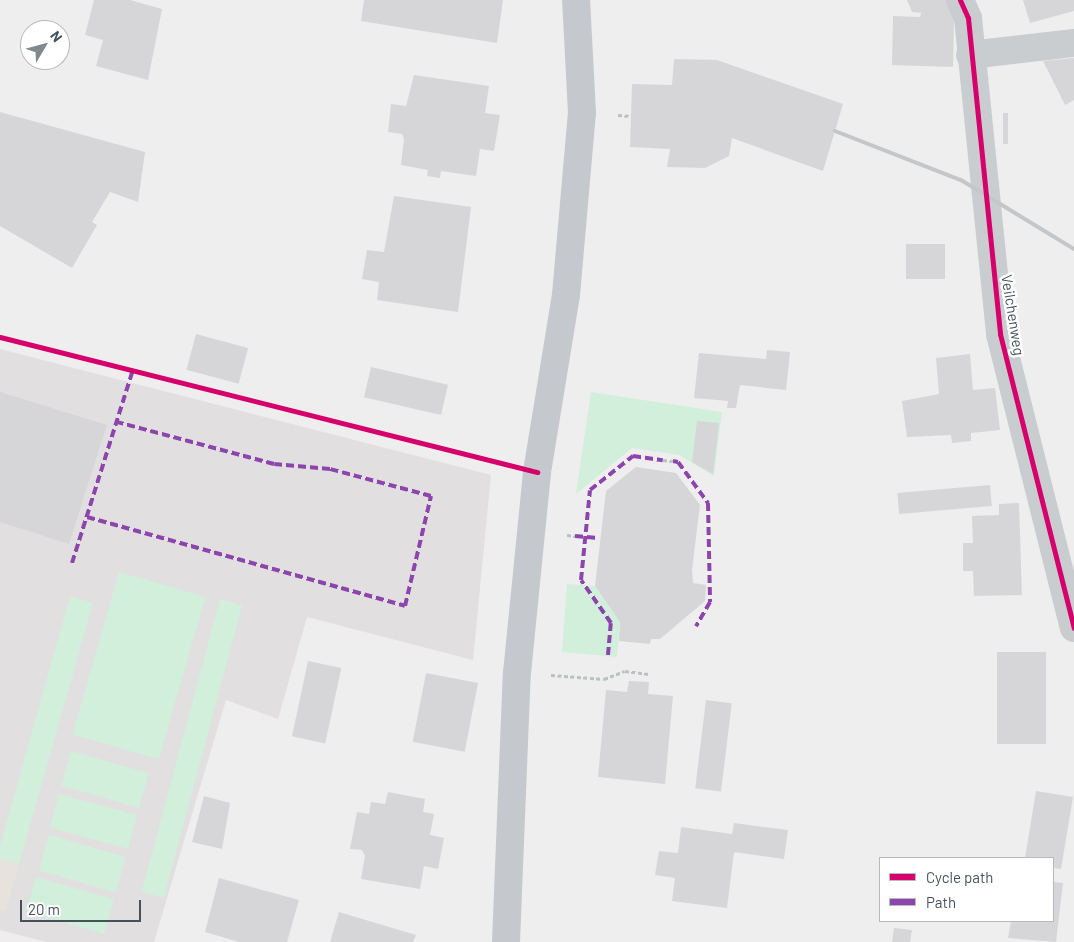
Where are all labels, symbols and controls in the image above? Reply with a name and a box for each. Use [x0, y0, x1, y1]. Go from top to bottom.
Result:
north arrow [20, 20, 70, 70]
text: N [47, 27, 66, 45]
street label: Veilchenweg [998, 273, 1028, 357]
legend [879, 857, 1054, 922]
text: Cycle path [926, 868, 993, 886]
scale bar [22, 890, 144, 922]
text: Path [926, 893, 956, 911]
text: 20 m [28, 900, 60, 918]

